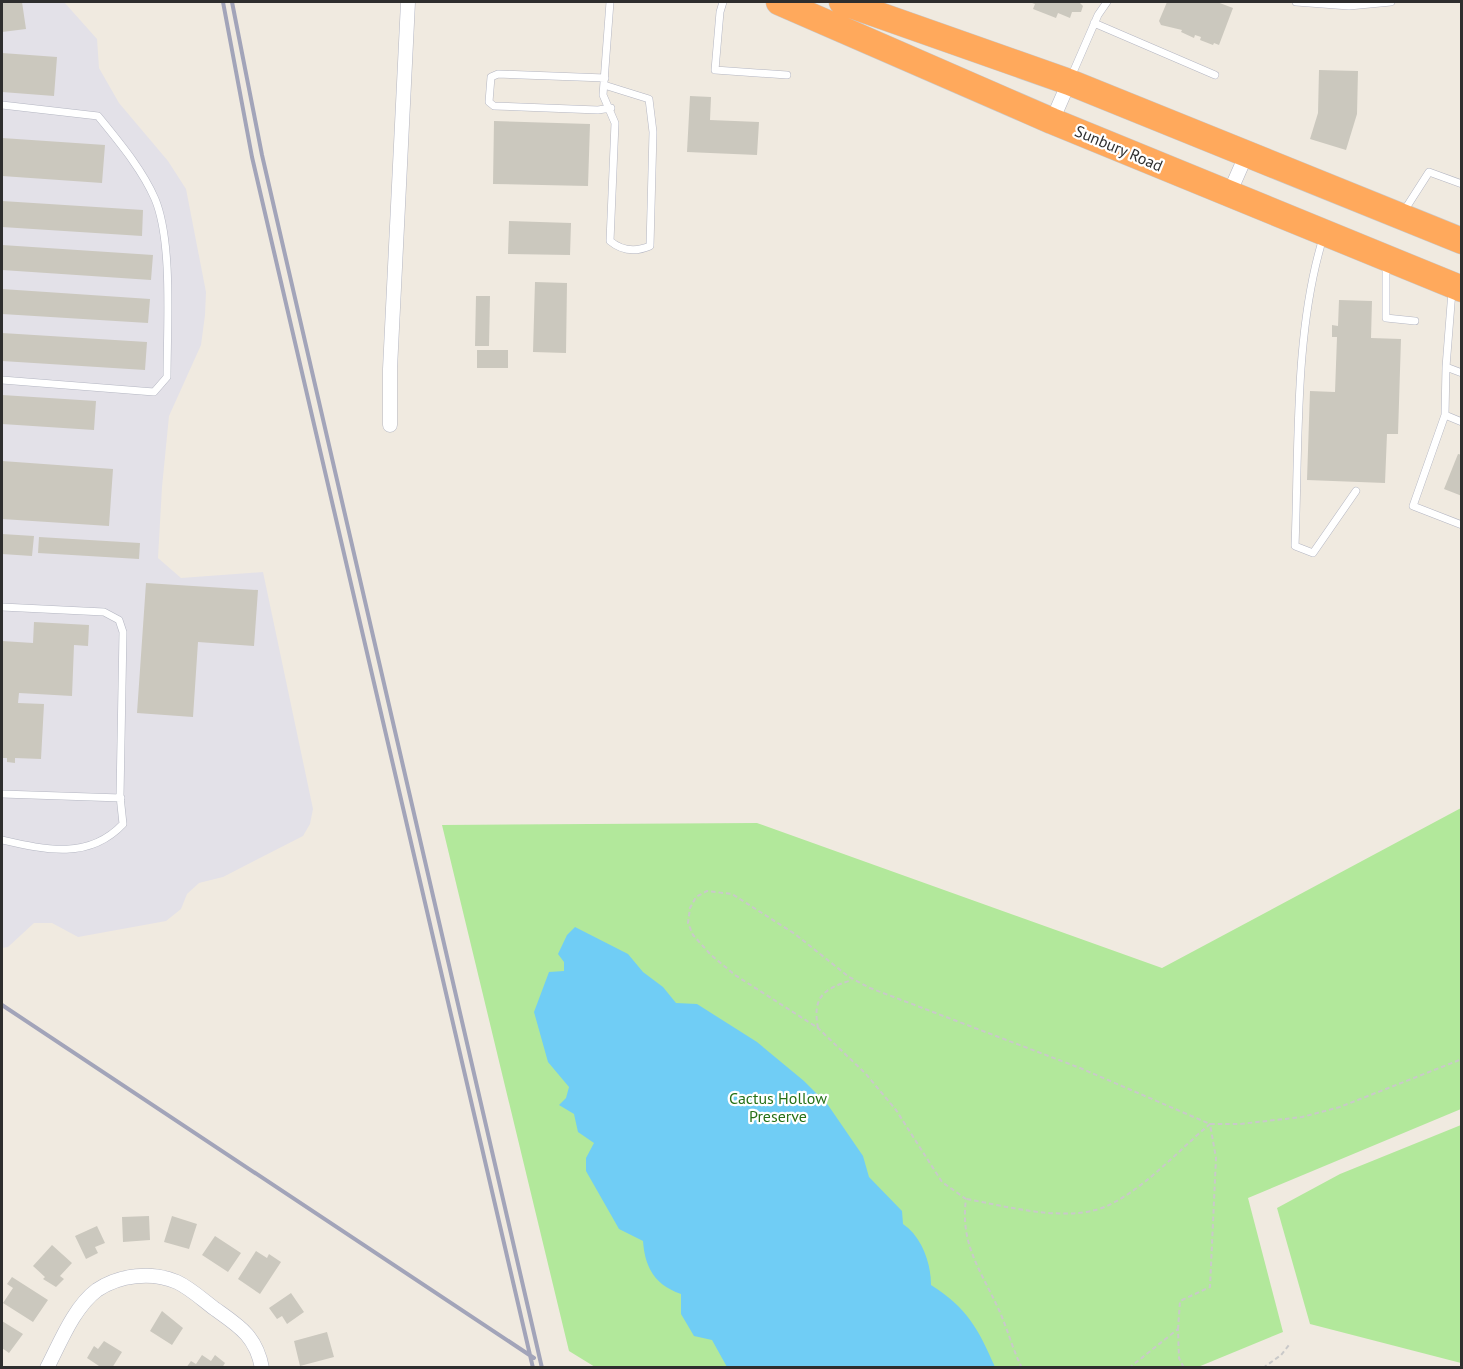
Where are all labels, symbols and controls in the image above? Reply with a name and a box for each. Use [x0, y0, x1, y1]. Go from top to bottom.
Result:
street label: Sunbury Road [1072, 121, 1166, 175]
park label: Cactus Hollow Preserve [729, 1088, 827, 1126]

